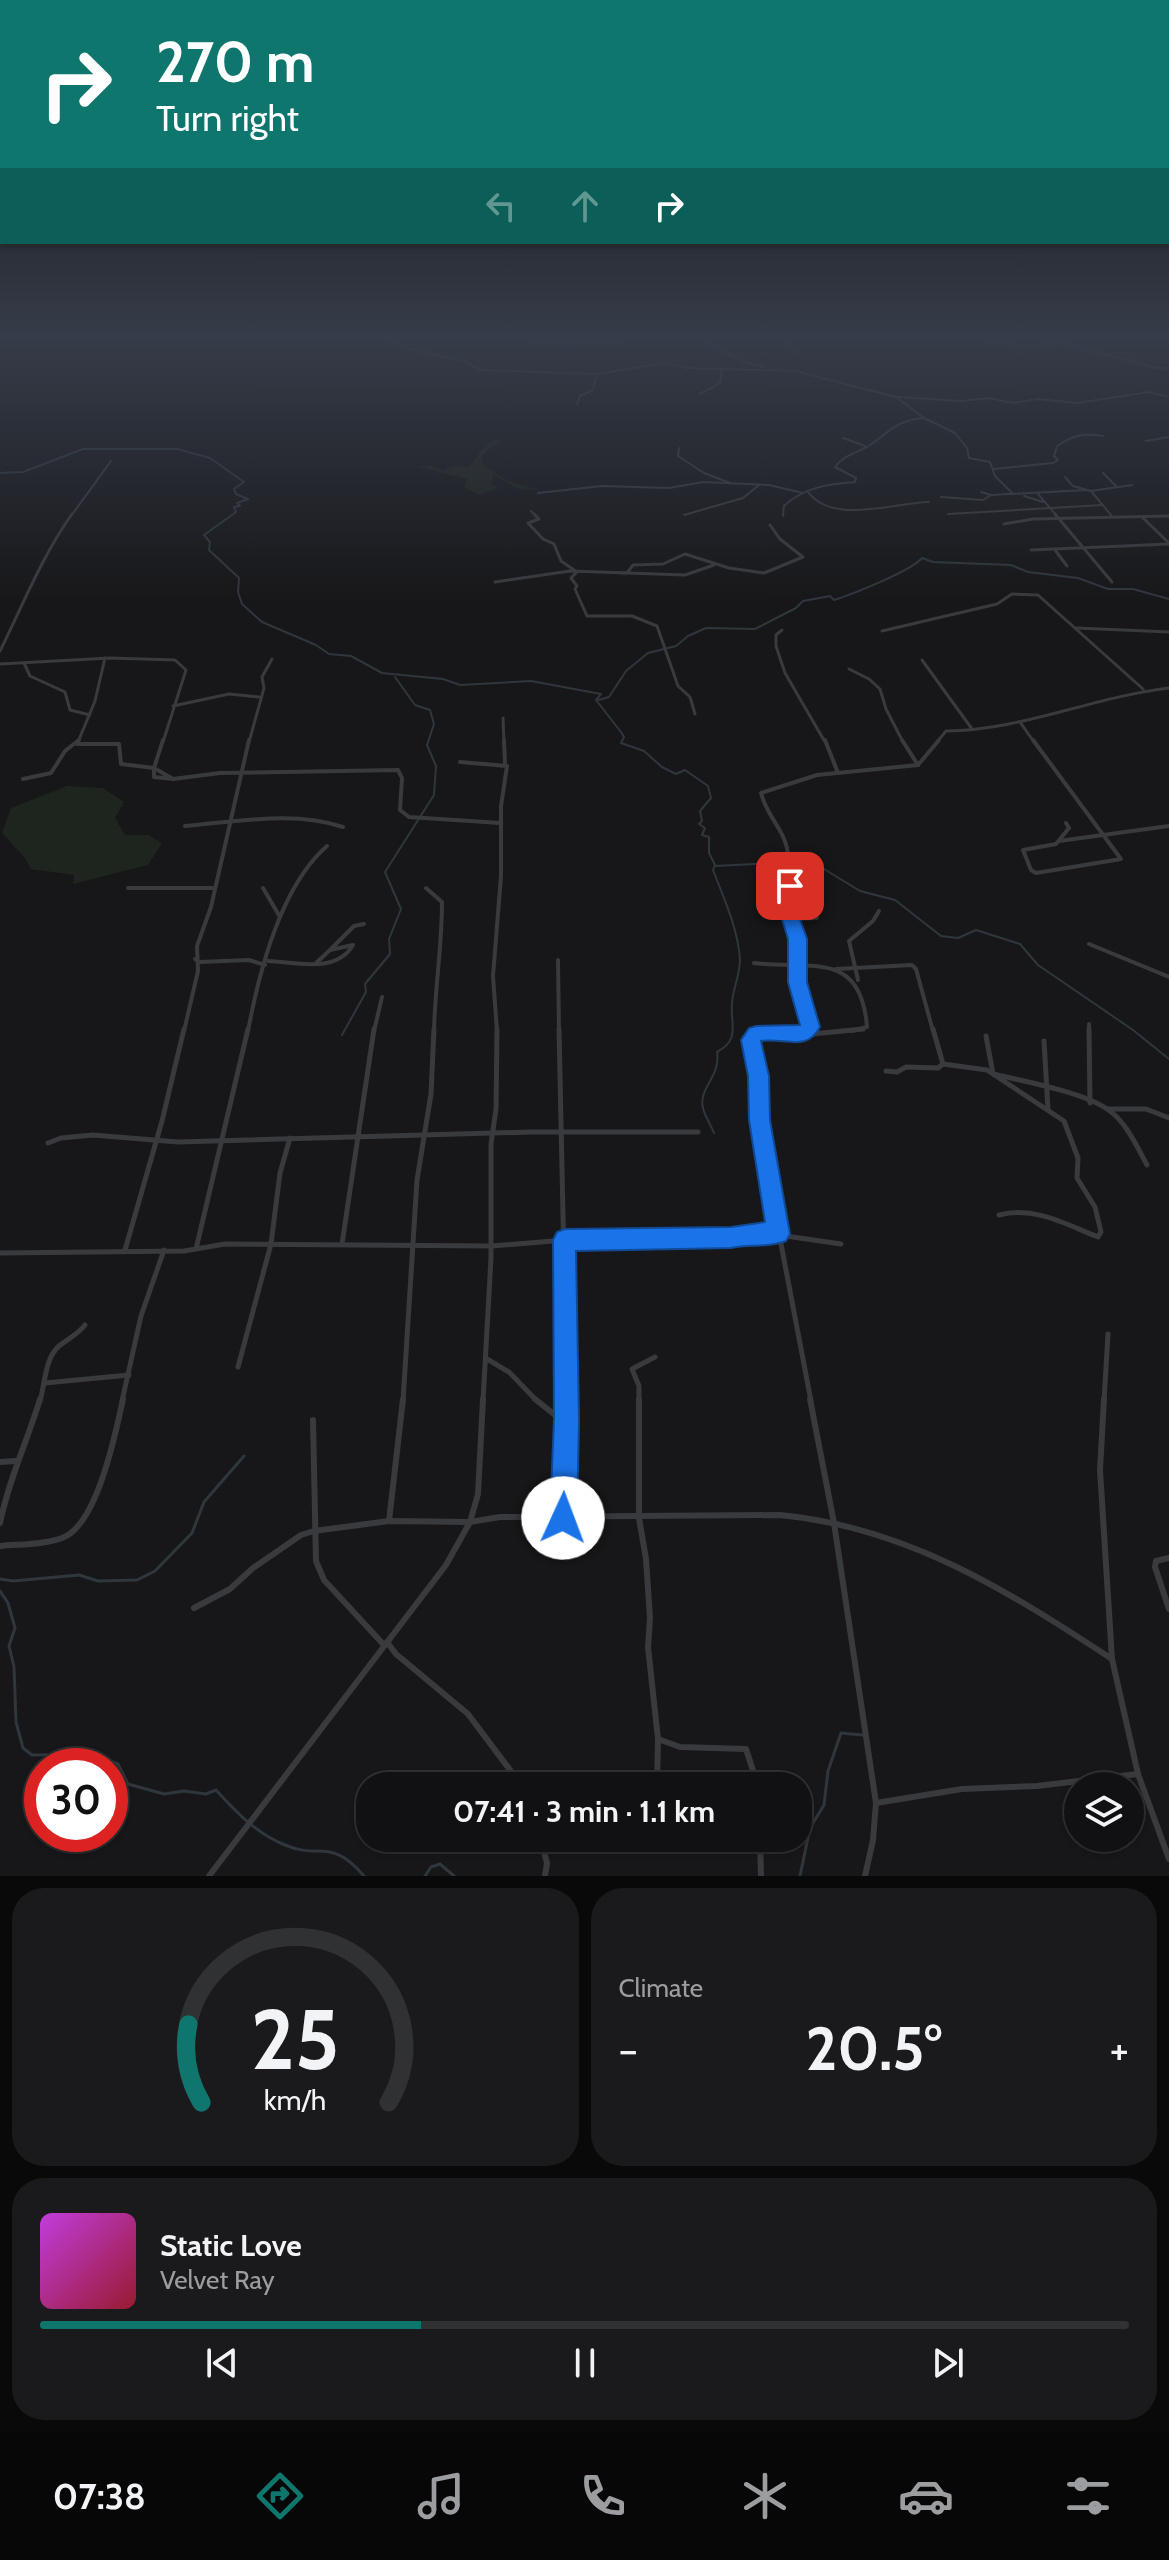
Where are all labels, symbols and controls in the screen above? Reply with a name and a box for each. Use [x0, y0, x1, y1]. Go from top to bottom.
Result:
text: 270 m [156, 28, 314, 96]
icon: right [24, 32, 128, 136]
text: Turn right [156, 96, 299, 140]
icon: left [479, 184, 523, 228]
icon: ahead [563, 184, 607, 228]
icon: right [647, 184, 691, 228]
pin [756, 852, 824, 920]
icon: arrive [768, 864, 812, 908]
position arrow [521, 1476, 605, 1560]
speed limit sign: 30 [24, 1748, 128, 1852]
map controls [1064, 1772, 1144, 1852]
button: layers [1064, 1772, 1144, 1852]
text: 07:41 · 3 min · 1.1 km [453, 1793, 715, 1830]
text: Climate [619, 1972, 703, 2004]
text: 25 [251, 1989, 340, 2090]
text: 20.5° [806, 2012, 942, 2085]
text: − [619, 2023, 638, 2076]
text: + [1110, 2023, 1129, 2076]
text: km/h [264, 2082, 327, 2117]
text: Static Love [160, 2227, 302, 2264]
text: Velvet Ray [160, 2264, 275, 2296]
icon: previous [200, 2341, 244, 2385]
icon: pause [563, 2341, 607, 2385]
icon: next [926, 2341, 970, 2385]
icon: directions [252, 2468, 308, 2524]
icon: music [413, 2468, 469, 2524]
icon: phone [575, 2468, 631, 2524]
icon: climate [737, 2468, 793, 2524]
icon: car [898, 2468, 954, 2524]
icon: filters [1060, 2468, 1116, 2524]
text: 07:38 [53, 2474, 146, 2518]

